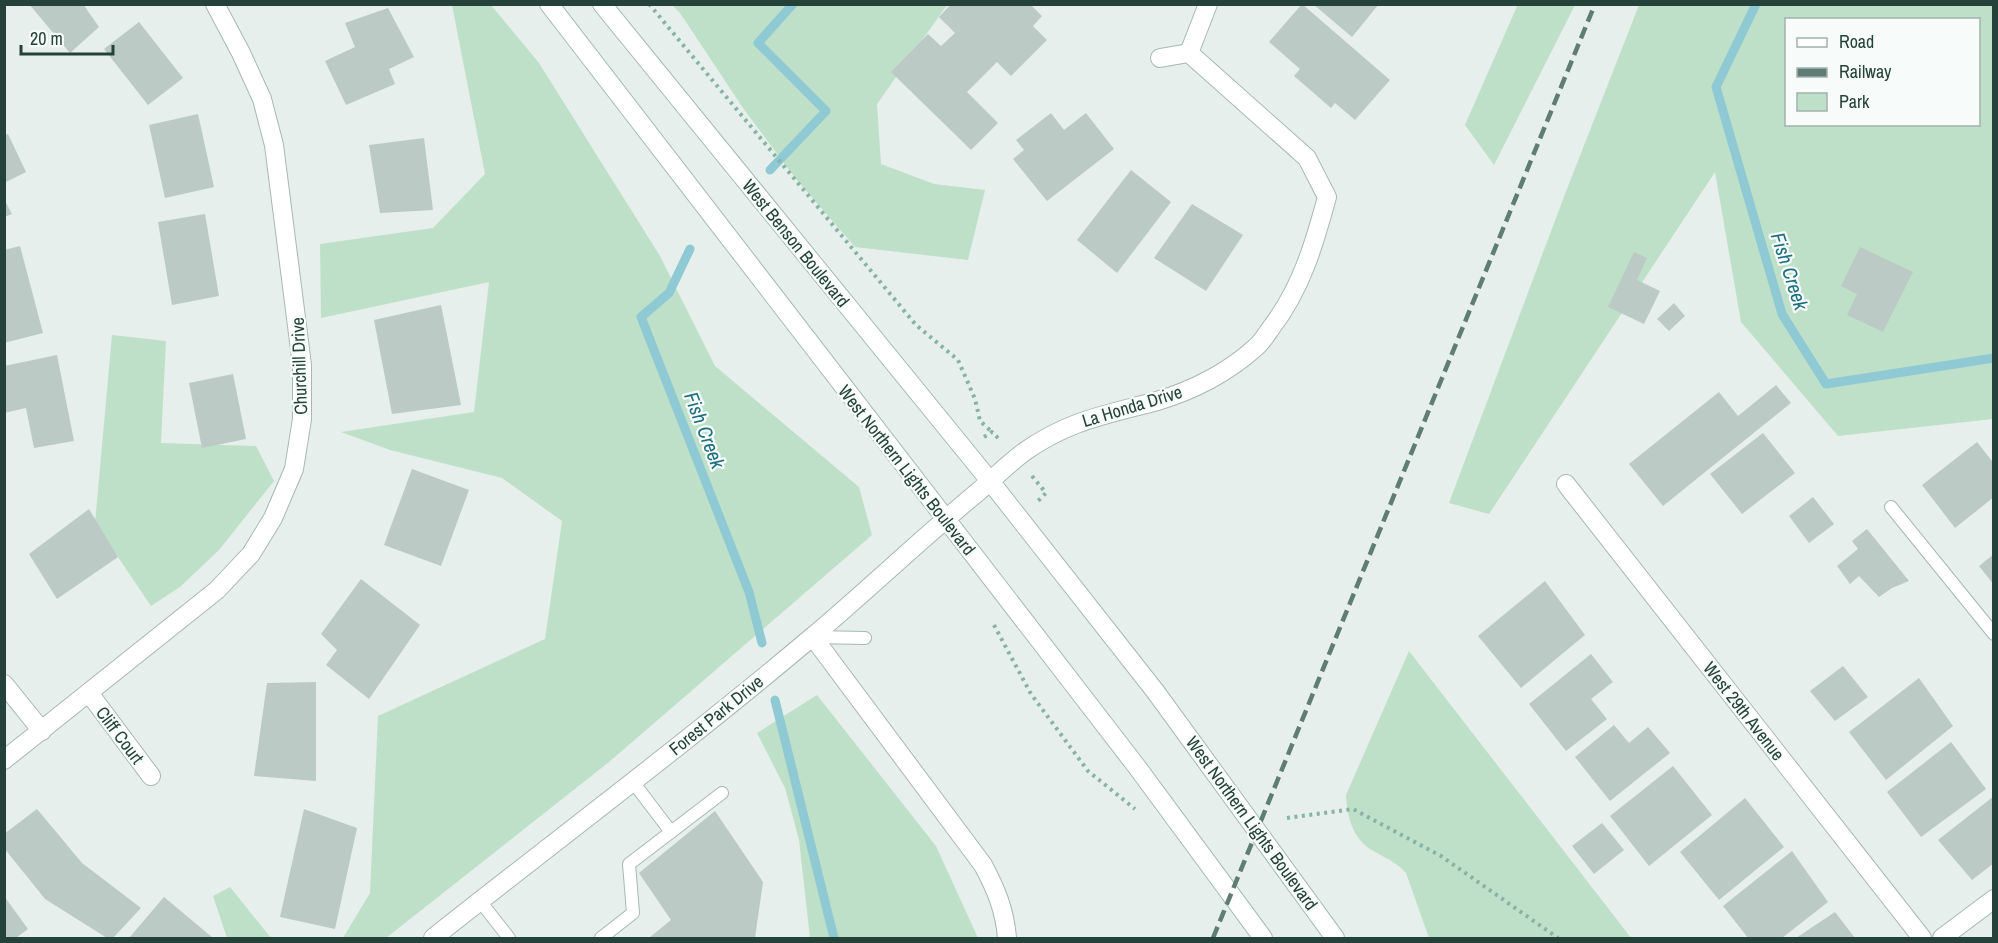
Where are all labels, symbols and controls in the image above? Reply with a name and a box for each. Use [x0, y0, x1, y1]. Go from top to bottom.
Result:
scale bar [21, 18, 112, 56]
legend [1785, 18, 1980, 126]
text: 20 m [30, 26, 63, 51]
text: Road [1839, 29, 1874, 54]
text: Railway [1839, 59, 1892, 84]
text: Park [1839, 89, 1870, 114]
street label: West Benson Boulevard [737, 174, 855, 312]
water label: Fish Creek [1765, 229, 1815, 314]
street label: Churchill Drive [285, 317, 313, 415]
street label: La Honda Drive [1079, 379, 1185, 433]
street label: West Northern Lights Boulevard [833, 380, 981, 560]
water label: Fish Creek [678, 388, 732, 473]
street label: West 29th Avenue [1697, 656, 1791, 766]
street label: Forest Park Drive [663, 669, 769, 761]
street label: Cliff Court [90, 701, 150, 769]
street label: West Northern Lights Boulevard [1180, 731, 1324, 915]

